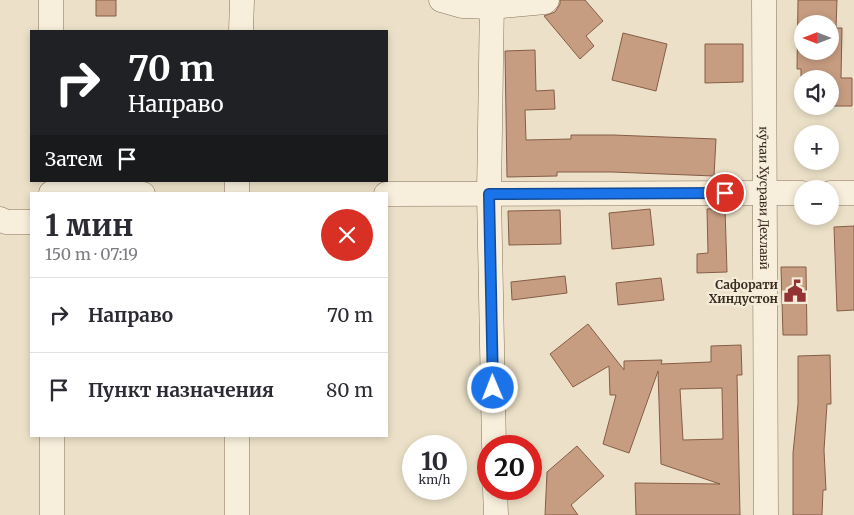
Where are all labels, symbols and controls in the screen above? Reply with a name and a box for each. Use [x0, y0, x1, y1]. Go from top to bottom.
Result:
north arrow [794, 15, 839, 60]
map controls [794, 15, 839, 225]
text: 70 m [128, 47, 215, 91]
icon: right [45, 50, 110, 115]
button: sound [794, 70, 839, 115]
text: Направо [128, 90, 224, 118]
button: + [794, 125, 839, 170]
street label: кӯчаи Хусрави Дехлавӣ [757, 126, 773, 270]
icon: arrive [113, 145, 141, 173]
text: Затем [45, 147, 103, 171]
pin [704, 172, 746, 214]
icon: arrive [711, 179, 739, 207]
button: − [794, 180, 839, 225]
text: 1 мин [45, 206, 133, 244]
button: close [321, 209, 373, 261]
text: 150 m · 07:19 [45, 244, 138, 264]
place label: Сафорати Хиндустон [709, 277, 779, 306]
public building icon: Сафорати Хиндустон [782, 278, 808, 304]
icon: right [45, 301, 73, 329]
text: Направо [88, 303, 173, 327]
text: 70 m [327, 303, 373, 327]
position arrow [466, 361, 518, 413]
icon: arrive [45, 376, 73, 404]
text: Пункт назначения [88, 378, 274, 402]
text: 80 m [326, 378, 373, 402]
speed limit sign: 20 [477, 435, 542, 500]
text: 10 [421, 445, 448, 477]
text: km/h [419, 472, 450, 487]

